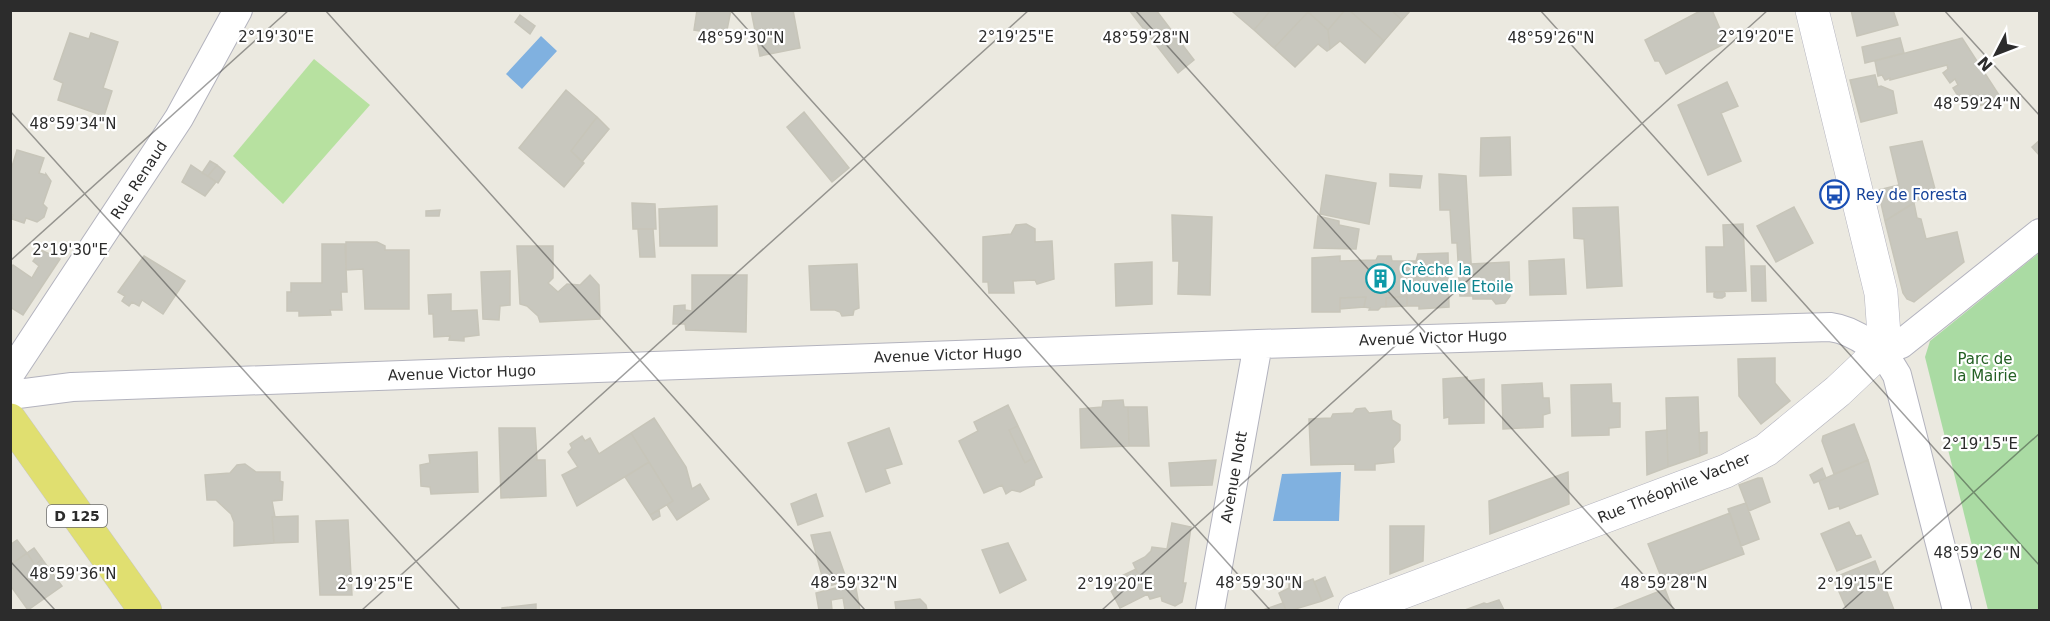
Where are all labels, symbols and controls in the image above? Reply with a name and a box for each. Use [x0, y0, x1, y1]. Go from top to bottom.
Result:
north arrow [1966, 24, 2026, 84]
text: 2°19'30"E [238, 28, 314, 46]
text: 2°19'25"E [978, 28, 1054, 46]
text: 2°19'20"E [1718, 28, 1794, 46]
text: 48°59'30"N [697, 29, 785, 47]
text: 48°59'28"N [1102, 29, 1190, 47]
text: 48°59'26"N [1507, 29, 1595, 47]
text: N [1974, 52, 1997, 75]
text: 48°59'24"N [1933, 95, 2021, 113]
text: 48°59'34"N [29, 115, 117, 133]
street label: Rue Renaud [107, 137, 171, 223]
bus stop icon: Rey de Foresta [1819, 179, 1851, 211]
place label: Rey de Foresta [1856, 186, 1967, 204]
text: 2°19'30"E [32, 241, 108, 259]
place label: Crèche la Nouvelle Etoile [1401, 261, 1513, 296]
building icon: Crèche la Nouvelle Etoile [1364, 263, 1396, 295]
street label: Avenue Victor Hugo [1359, 326, 1507, 350]
street label: Avenue Victor Hugo [874, 343, 1022, 367]
park label: Parc de la Mairie [1953, 350, 2017, 385]
street label: Avenue Victor Hugo [388, 361, 536, 385]
street label: Avenue Nott [1217, 430, 1251, 524]
text: 2°19'15"E [1942, 435, 2018, 453]
street label: Rue Théophile Vacher [1595, 449, 1754, 527]
road number: D 125 [47, 505, 107, 527]
text: 48°59'26"N [1933, 544, 2021, 562]
text: 48°59'36"N [29, 565, 117, 583]
text: 48°59'32"N [810, 574, 898, 592]
text: 48°59'30"N [1215, 574, 1303, 592]
text: 48°59'28"N [1620, 574, 1708, 592]
text: 2°19'25"E [337, 575, 413, 593]
text: 2°19'20"E [1077, 575, 1153, 593]
text: 2°19'15"E [1817, 575, 1893, 593]

